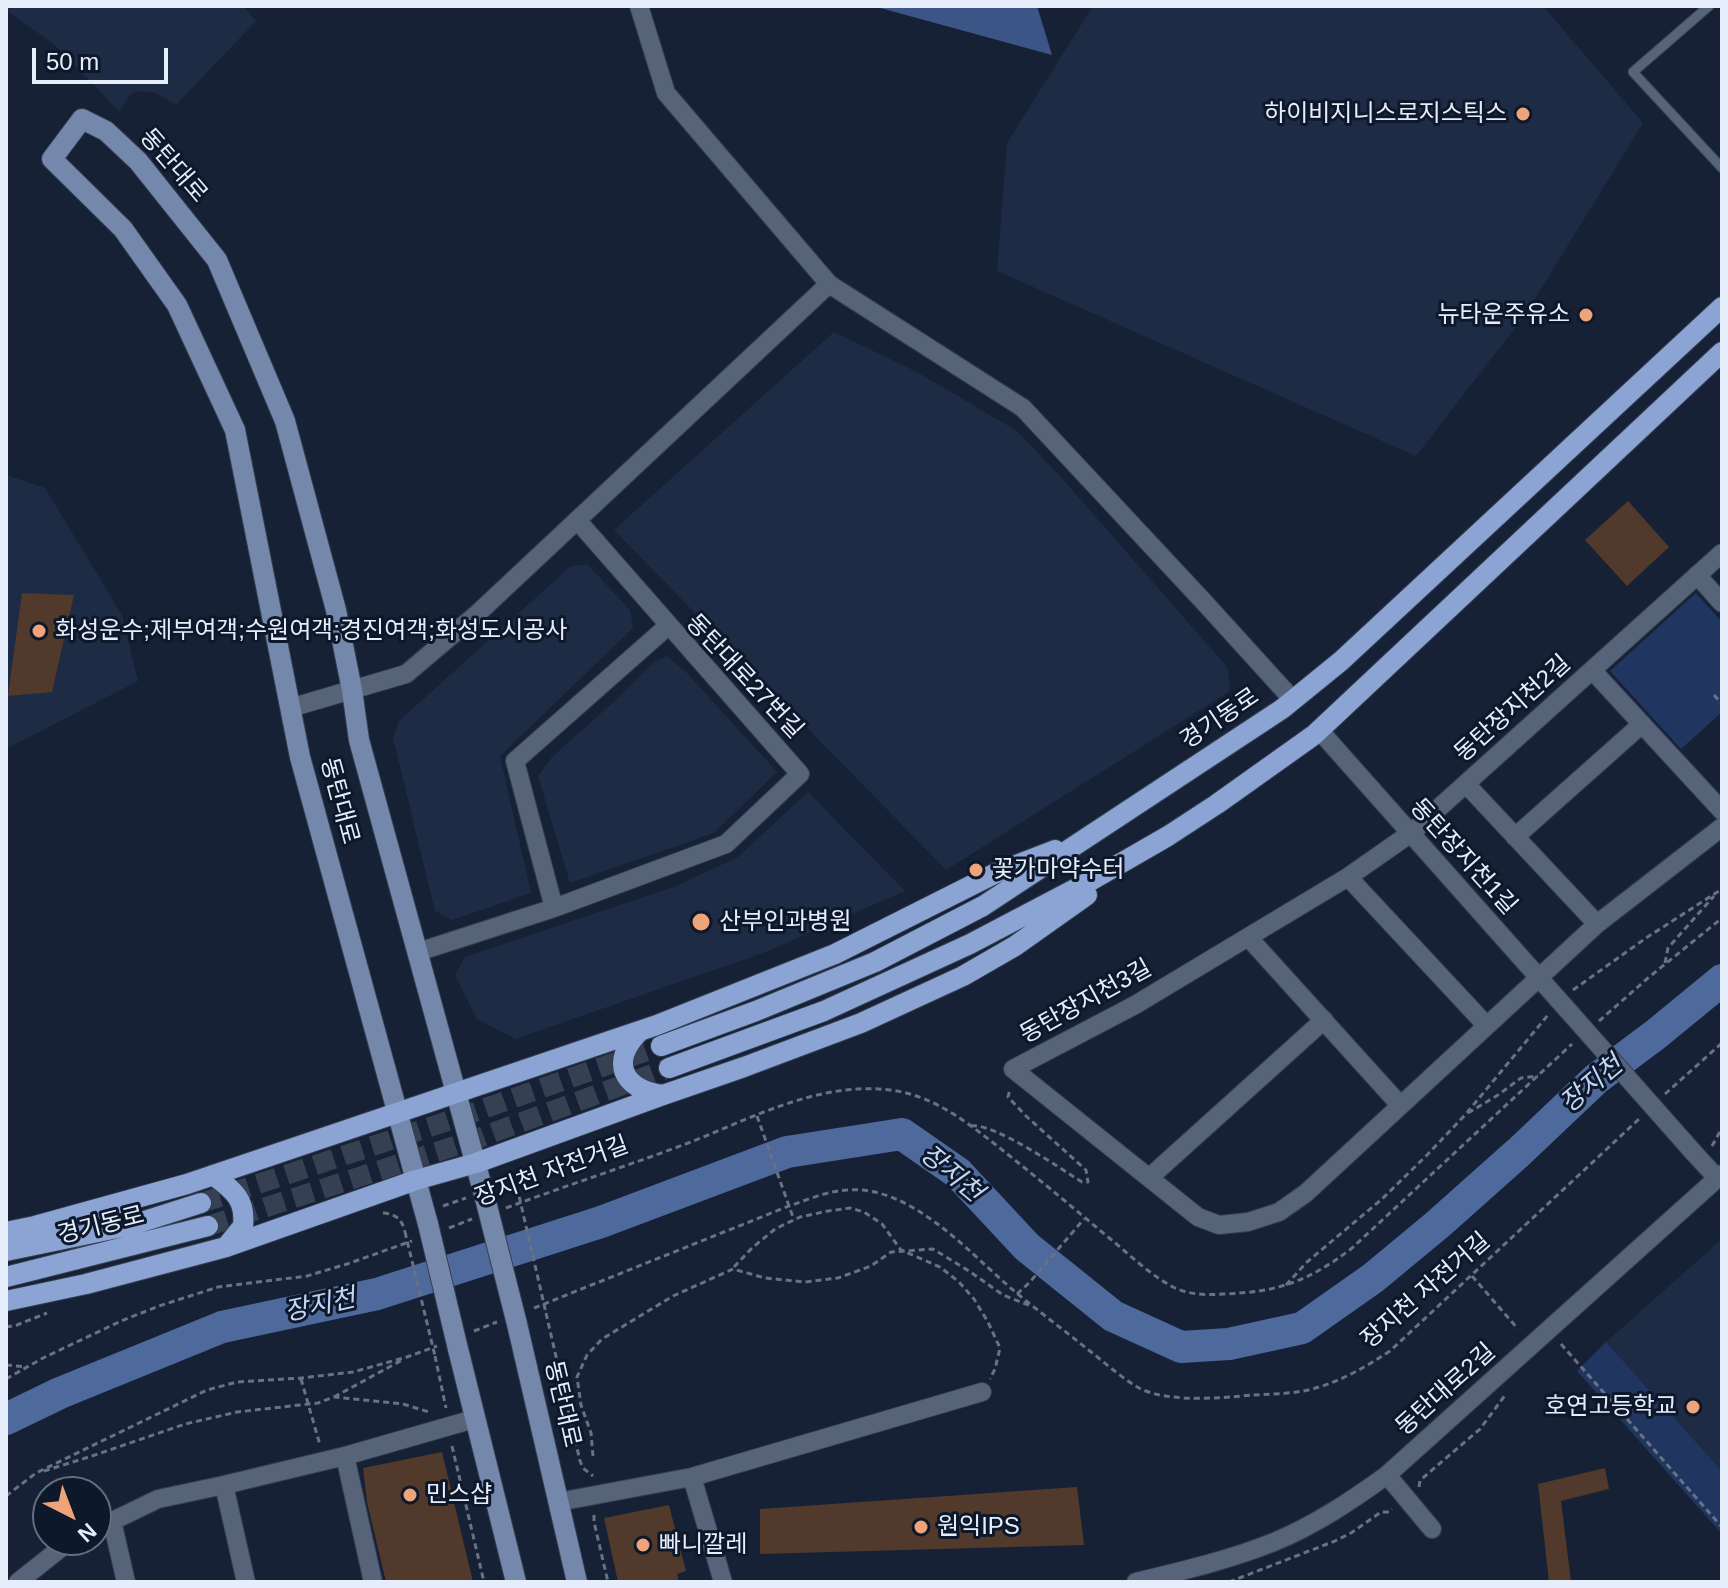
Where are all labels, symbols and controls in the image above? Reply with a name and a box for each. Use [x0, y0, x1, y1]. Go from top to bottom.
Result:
scale bar [36, 32, 172, 82]
text: 50 m [46, 48, 99, 75]
place label: 하이비지니스로지스틱스 [1264, 100, 1507, 128]
marker: 하이비지니스로지스틱스 [1514, 105, 1532, 123]
street label: 동탄대로 [133, 123, 213, 209]
place label: 뉴타운주유소 [1438, 301, 1570, 329]
marker: 뉴타운주유소 [1577, 306, 1595, 324]
street label: 동탄대로27번길 [679, 609, 809, 745]
place label: 화성운수;제부여객;수원여객;경진여객;화성도시공사 [55, 617, 567, 645]
marker: 화성운수;제부여객;수원여객;경진여객;화성도시공사 [30, 622, 48, 640]
street label: 동탄장지천2길 [1449, 650, 1577, 768]
street label: 경기동로 [1175, 682, 1265, 756]
street label: 동탄대로 [314, 755, 364, 847]
street label: 동탄장지천1길 [1404, 793, 1522, 921]
place label: 꽃가마약수터 [992, 856, 1124, 884]
marker: 꽃가마약수터 [967, 861, 985, 879]
place label: 산부인과병원 [719, 908, 851, 936]
marker: 산부인과병원 [690, 911, 712, 933]
street label: 동탄장지천3길 [1015, 954, 1157, 1050]
water label: 장지천 [1554, 1050, 1630, 1120]
street label: 장지천 자전거길 [471, 1131, 633, 1213]
water label: 장지천 [913, 1139, 989, 1209]
street label: 경기동로 [55, 1201, 147, 1251]
street label: 장지천 자전거길 [1356, 1227, 1496, 1355]
water label: 장지천 [282, 1283, 358, 1329]
street label: 동탄대로2길 [1390, 1338, 1502, 1442]
street label: 동탄대로 [538, 1358, 586, 1450]
place label: 호연고등학교 [1545, 1393, 1677, 1421]
marker: 호연고등학교 [1684, 1398, 1702, 1416]
north arrow [32, 1476, 112, 1556]
place label: 민스샵 [426, 1481, 492, 1509]
marker: 민스샵 [401, 1486, 419, 1504]
place label: 원익IPS [937, 1513, 1020, 1541]
text: N [73, 1518, 101, 1547]
marker: 원익IPS [912, 1518, 930, 1536]
place label: 빠니깔레 [659, 1531, 747, 1559]
marker: 빠니깔레 [634, 1536, 652, 1554]

